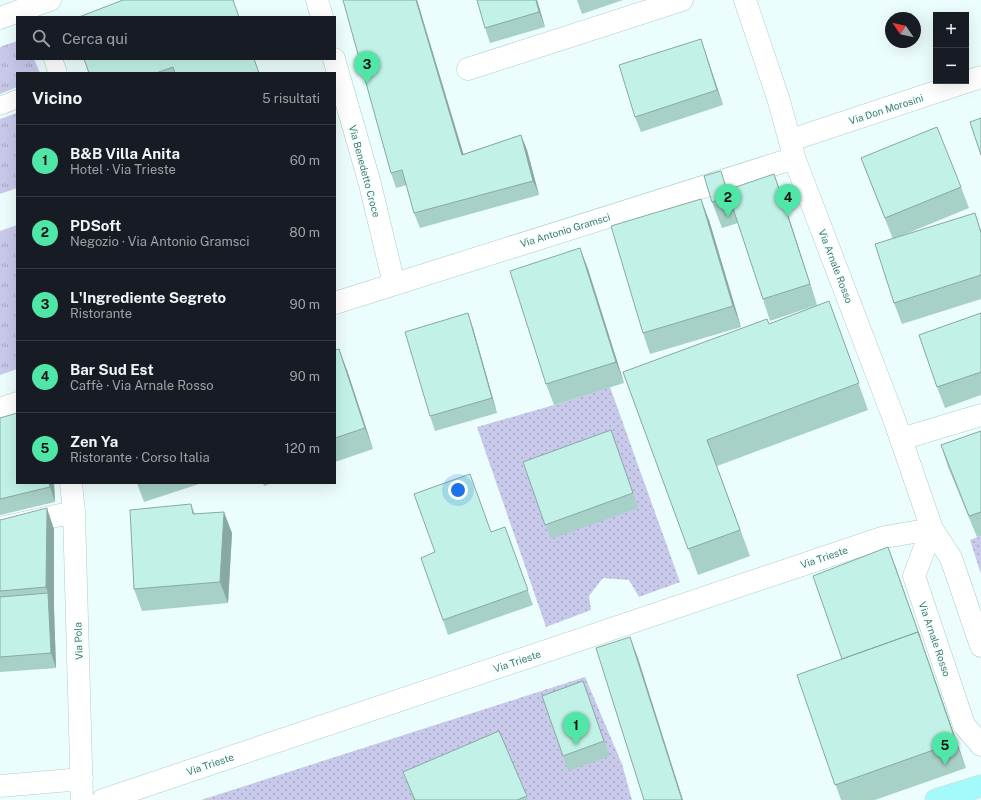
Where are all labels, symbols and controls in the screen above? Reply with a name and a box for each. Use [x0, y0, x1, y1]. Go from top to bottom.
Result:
north arrow [885, 12, 921, 48]
map controls [933, 12, 969, 84]
button: + [933, 12, 969, 48]
search box [16, 16, 336, 60]
icon: search [30, 27, 52, 49]
text: Cerca qui [62, 30, 128, 47]
button: − [933, 48, 969, 84]
pin: 3 [354, 51, 380, 84]
text: Vicino [32, 88, 82, 108]
text: 5 risultati [262, 91, 320, 106]
street label: Via Don Morosini [847, 91, 925, 127]
street label: Via Benedetto Croce [347, 124, 383, 219]
text: B&B Villa Anita [70, 145, 180, 162]
text: 1 [42, 153, 48, 168]
text: 60 m [290, 153, 320, 168]
text: Hotel · Via Trieste [70, 162, 176, 177]
pin: 2 [715, 184, 741, 217]
pin: 4 [775, 184, 801, 217]
street label: Via Antonio Gramsci [518, 211, 612, 249]
text: PDSoft [70, 217, 121, 234]
text: 2 [41, 225, 49, 240]
text: 80 m [289, 225, 320, 240]
street label: Via Arnale Rosso [816, 227, 856, 305]
text: Negozio · Via Antonio Gramsci [70, 234, 249, 249]
text: L'Ingrediente Segreto [70, 289, 226, 306]
text: 3 [41, 297, 49, 312]
text: 90 m [290, 297, 320, 312]
text: Ristorante [70, 306, 132, 321]
text: Bar Sud Est [70, 361, 154, 378]
text: 4 [41, 369, 49, 384]
text: 90 m [290, 369, 320, 384]
text: Caffè · Via Arnale Rosso [70, 378, 214, 393]
text: Zen Ya [70, 433, 118, 450]
text: 5 [41, 441, 49, 456]
text: 120 m [285, 441, 320, 456]
text: Ristorante · Corso Italia [70, 450, 210, 465]
your location [448, 480, 468, 500]
street label: Via Trieste [799, 543, 850, 571]
street label: Via Arnale Rosso [917, 600, 954, 678]
street label: Via Pola [71, 622, 85, 660]
street label: Via Trieste [492, 647, 543, 675]
pin: 1 [563, 712, 589, 745]
pin: 5 [932, 732, 958, 765]
street label: Via Trieste [185, 750, 236, 778]

